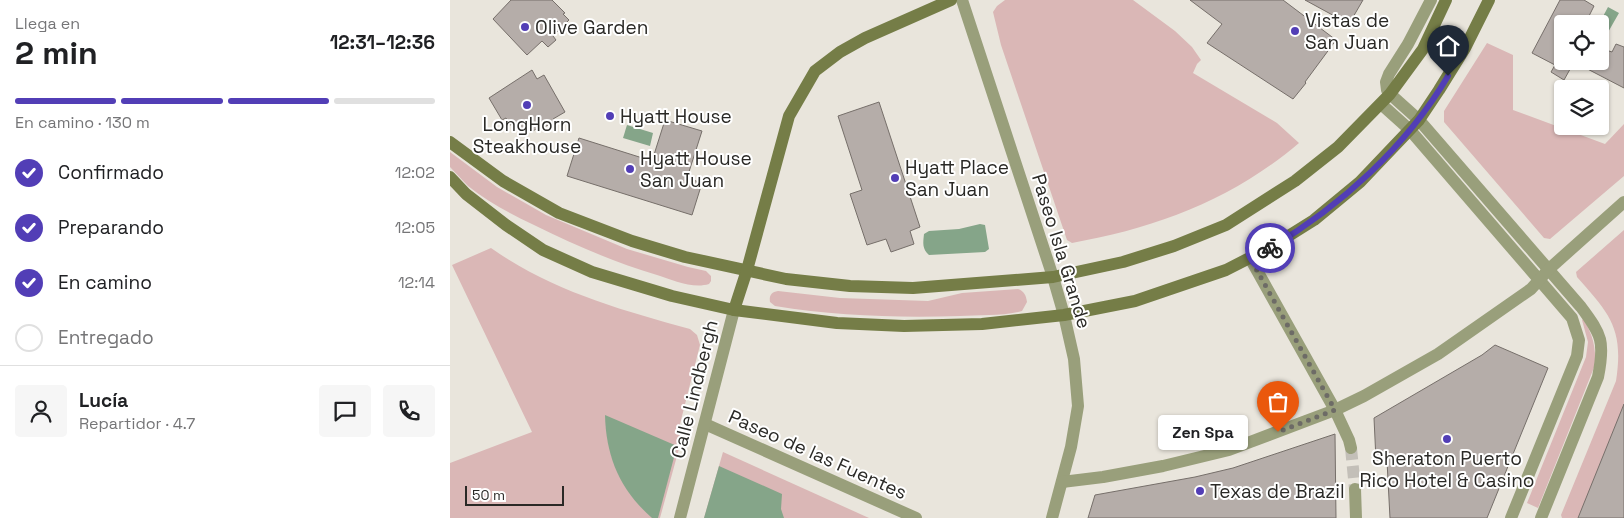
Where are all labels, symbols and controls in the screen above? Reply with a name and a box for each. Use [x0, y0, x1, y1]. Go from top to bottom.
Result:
place label: Vistas de San Juan [1305, 8, 1389, 55]
text: Llega en [15, 13, 80, 34]
place label: Olive Garden [535, 15, 648, 40]
map controls [1554, 15, 1609, 135]
button: locate [1554, 15, 1609, 70]
marker: Olive Garden [519, 21, 531, 33]
marker: Vistas de San Juan [1289, 25, 1301, 37]
pin [1427, 25, 1469, 76]
text: 12:31–12:36 [330, 30, 435, 55]
icon: home [1434, 32, 1462, 60]
text: 2 min [15, 33, 98, 73]
button: layers [1554, 80, 1609, 135]
marker: LongHorn Steakhouse [521, 99, 533, 111]
place label: Hyatt House [620, 104, 732, 129]
marker: Hyatt House [604, 110, 616, 122]
text: En camino · 130 m [15, 112, 150, 133]
place label: LongHorn Steakhouse [473, 112, 581, 159]
place label: Hyatt House San Juan [640, 146, 752, 193]
place label: Hyatt Place San Juan [905, 155, 1009, 202]
icon: check [15, 159, 43, 187]
text: Confirmado [58, 160, 164, 185]
text: 12:02 [395, 162, 435, 183]
marker: Hyatt House San Juan [624, 163, 636, 175]
street label: Paseo Isla Grande [1026, 171, 1097, 332]
marker: Hyatt Place San Juan [889, 172, 901, 184]
icon: check [15, 214, 43, 242]
text: Preparando [58, 215, 164, 240]
text: 12:05 [395, 217, 435, 238]
courier [1245, 223, 1295, 273]
icon: bike [1256, 234, 1284, 262]
icon: check [15, 269, 43, 297]
text: En camino [58, 270, 152, 295]
text: 12:14 [398, 272, 435, 293]
street label: Calle Lindbergh [665, 317, 724, 461]
text: Entregado [58, 325, 154, 350]
pin [1257, 381, 1299, 432]
button: person [15, 385, 67, 437]
button: chat [319, 385, 371, 437]
button: phone [383, 385, 435, 437]
text: Lucía [79, 388, 128, 413]
icon: bag [1264, 388, 1292, 416]
street label: Paseo de las Fuentes [725, 404, 911, 505]
text: Repartidor · 4.7 [79, 413, 195, 434]
callout: Zen Spa [1158, 414, 1248, 450]
text: Zen Spa [1172, 422, 1234, 443]
marker: Sheraton Puerto Rico Hotel & Casino [1441, 433, 1453, 445]
place label: Sheraton Puerto Rico Hotel & Casino [1359, 446, 1535, 493]
place label: Texas de Brazil [1210, 479, 1345, 504]
scale bar [465, 483, 564, 506]
marker: Texas de Brazil [1194, 485, 1206, 497]
text: 50 m [472, 486, 505, 504]

